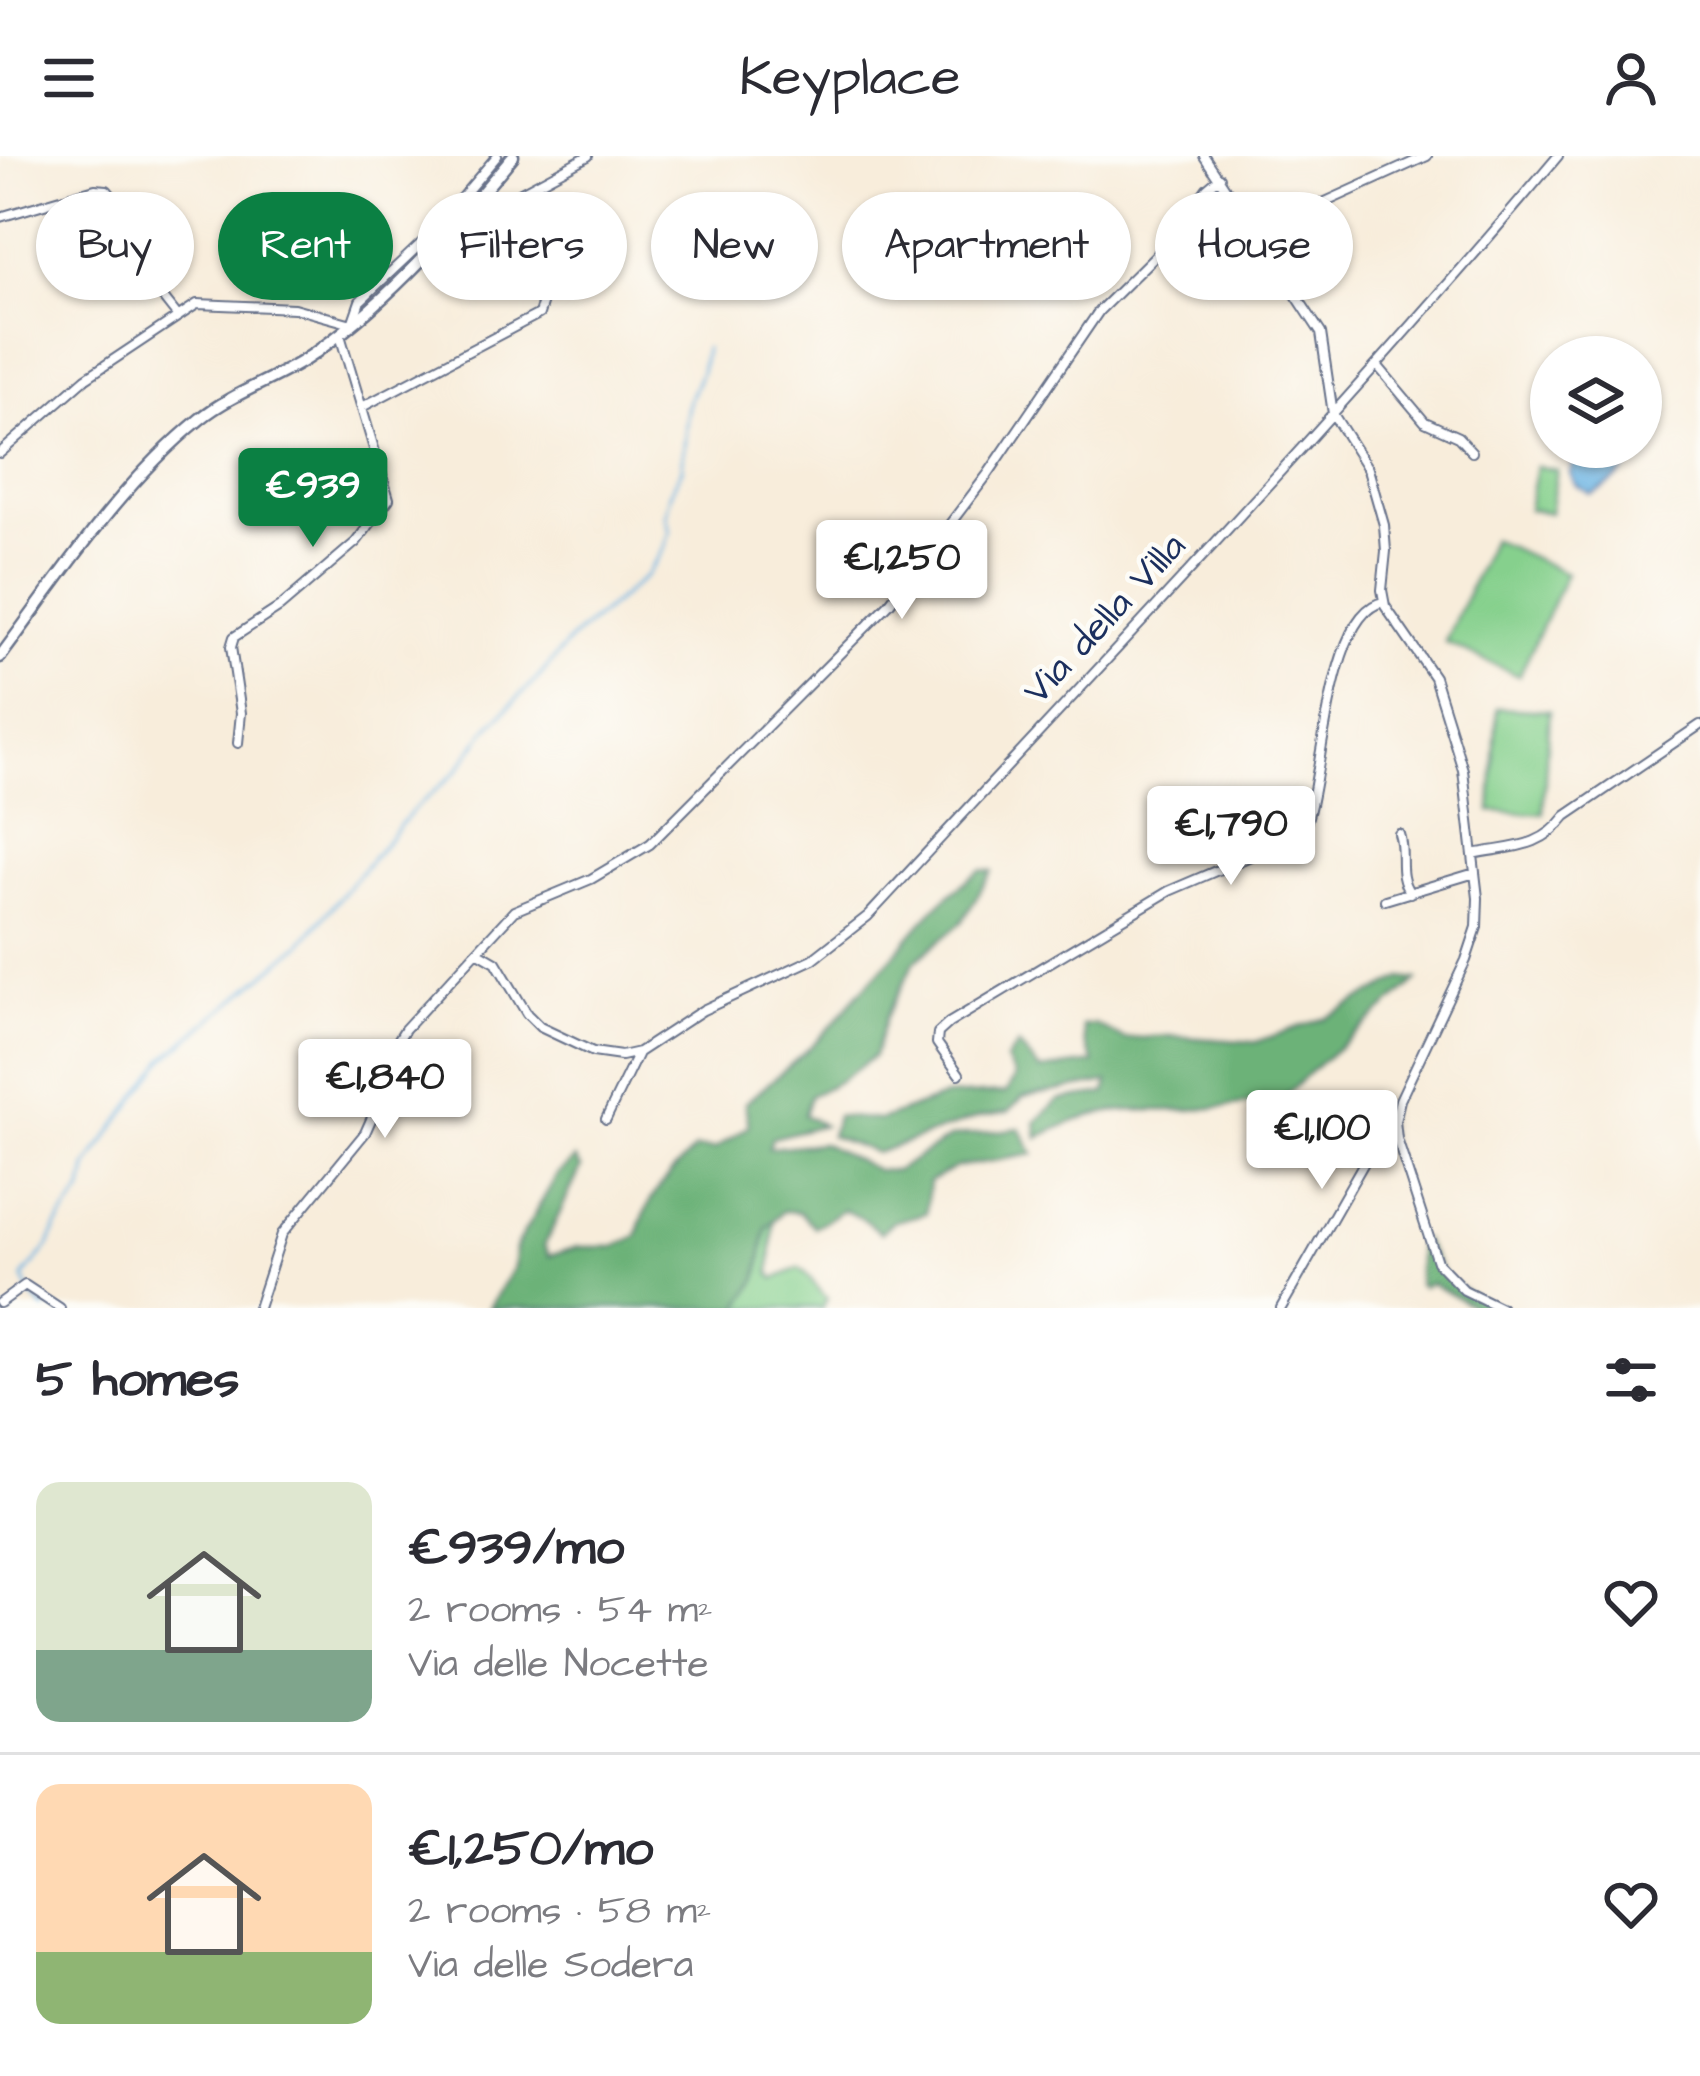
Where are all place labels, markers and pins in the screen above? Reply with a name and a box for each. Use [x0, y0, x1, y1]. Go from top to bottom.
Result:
pin: €939 [242, 448, 384, 550]
pin: €1,250 [804, 520, 1000, 622]
pin: €1,790 [1133, 786, 1329, 888]
pin: €1,840 [287, 1039, 483, 1141]
pin: €1,100 [1224, 1090, 1420, 1192]

